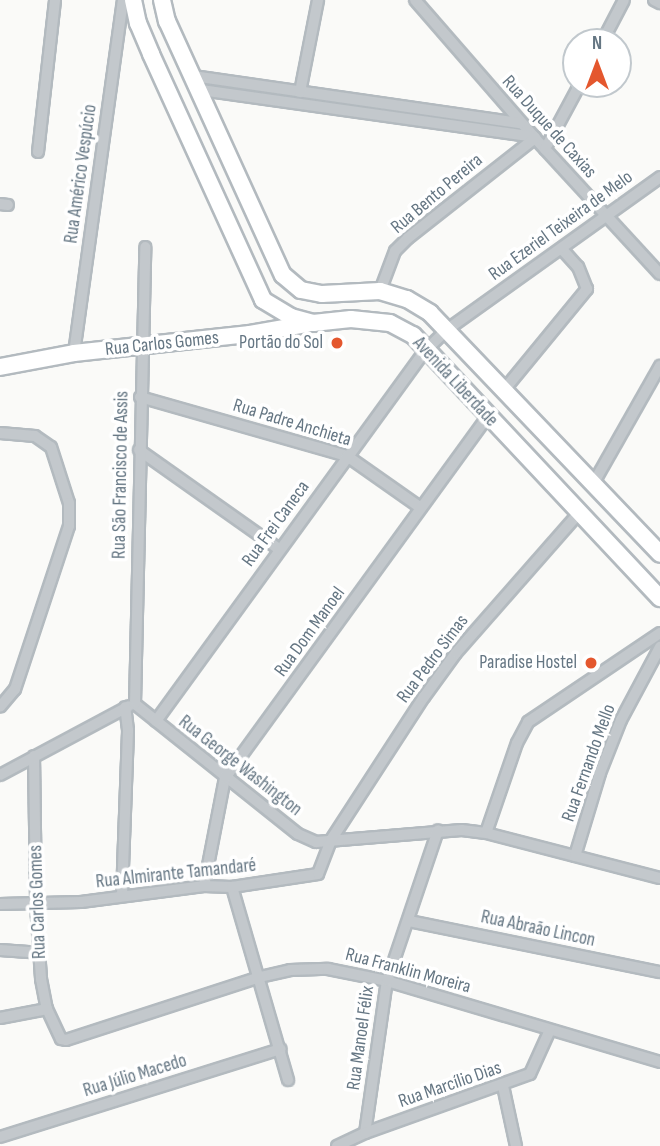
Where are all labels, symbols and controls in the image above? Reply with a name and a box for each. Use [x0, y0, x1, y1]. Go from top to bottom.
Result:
north arrow [562, 28, 632, 98]
text: N [592, 32, 602, 55]
street label: Rua Duque de Caxias [497, 71, 601, 183]
street label: Rua Américo Vespúcio [60, 103, 102, 245]
street label: Rua Bento Pereira [387, 149, 487, 239]
street label: Rua Ezeriel Teixeira de Melo [485, 166, 637, 286]
street label: Rua Carlos Gomes [104, 327, 220, 361]
place label: Portão do Sol [239, 332, 323, 354]
street label: Avenida Liberdade [408, 332, 502, 432]
marker: Portão do Sol [329, 335, 345, 351]
street label: Rua São Francisco de Assis [108, 391, 134, 559]
street label: Rua Padre Anchieta [230, 394, 354, 452]
street label: Rua Frei Caneca [237, 477, 315, 571]
street label: Rua Dom Manoel [270, 583, 350, 681]
street label: Rua Pedro Simas [392, 610, 474, 708]
place label: Paradise Hostel [479, 652, 577, 674]
marker: Paradise Hostel [583, 655, 599, 671]
street label: Rua Fernando Mello [557, 701, 621, 825]
street label: Rua George Washington [174, 711, 306, 821]
street label: Rua Carlos Gomes [25, 845, 51, 959]
street label: Rua Almirante Tamandaré [95, 854, 257, 894]
street label: Rua Abraão Lincon [479, 906, 597, 952]
street label: Rua Franklin Moreira [343, 943, 473, 999]
street label: Rua Manoel Félix [342, 984, 380, 1092]
street label: Rua Júlio Macedo [81, 1049, 189, 1103]
street label: Rua Marcílio Dias [396, 1057, 504, 1113]

